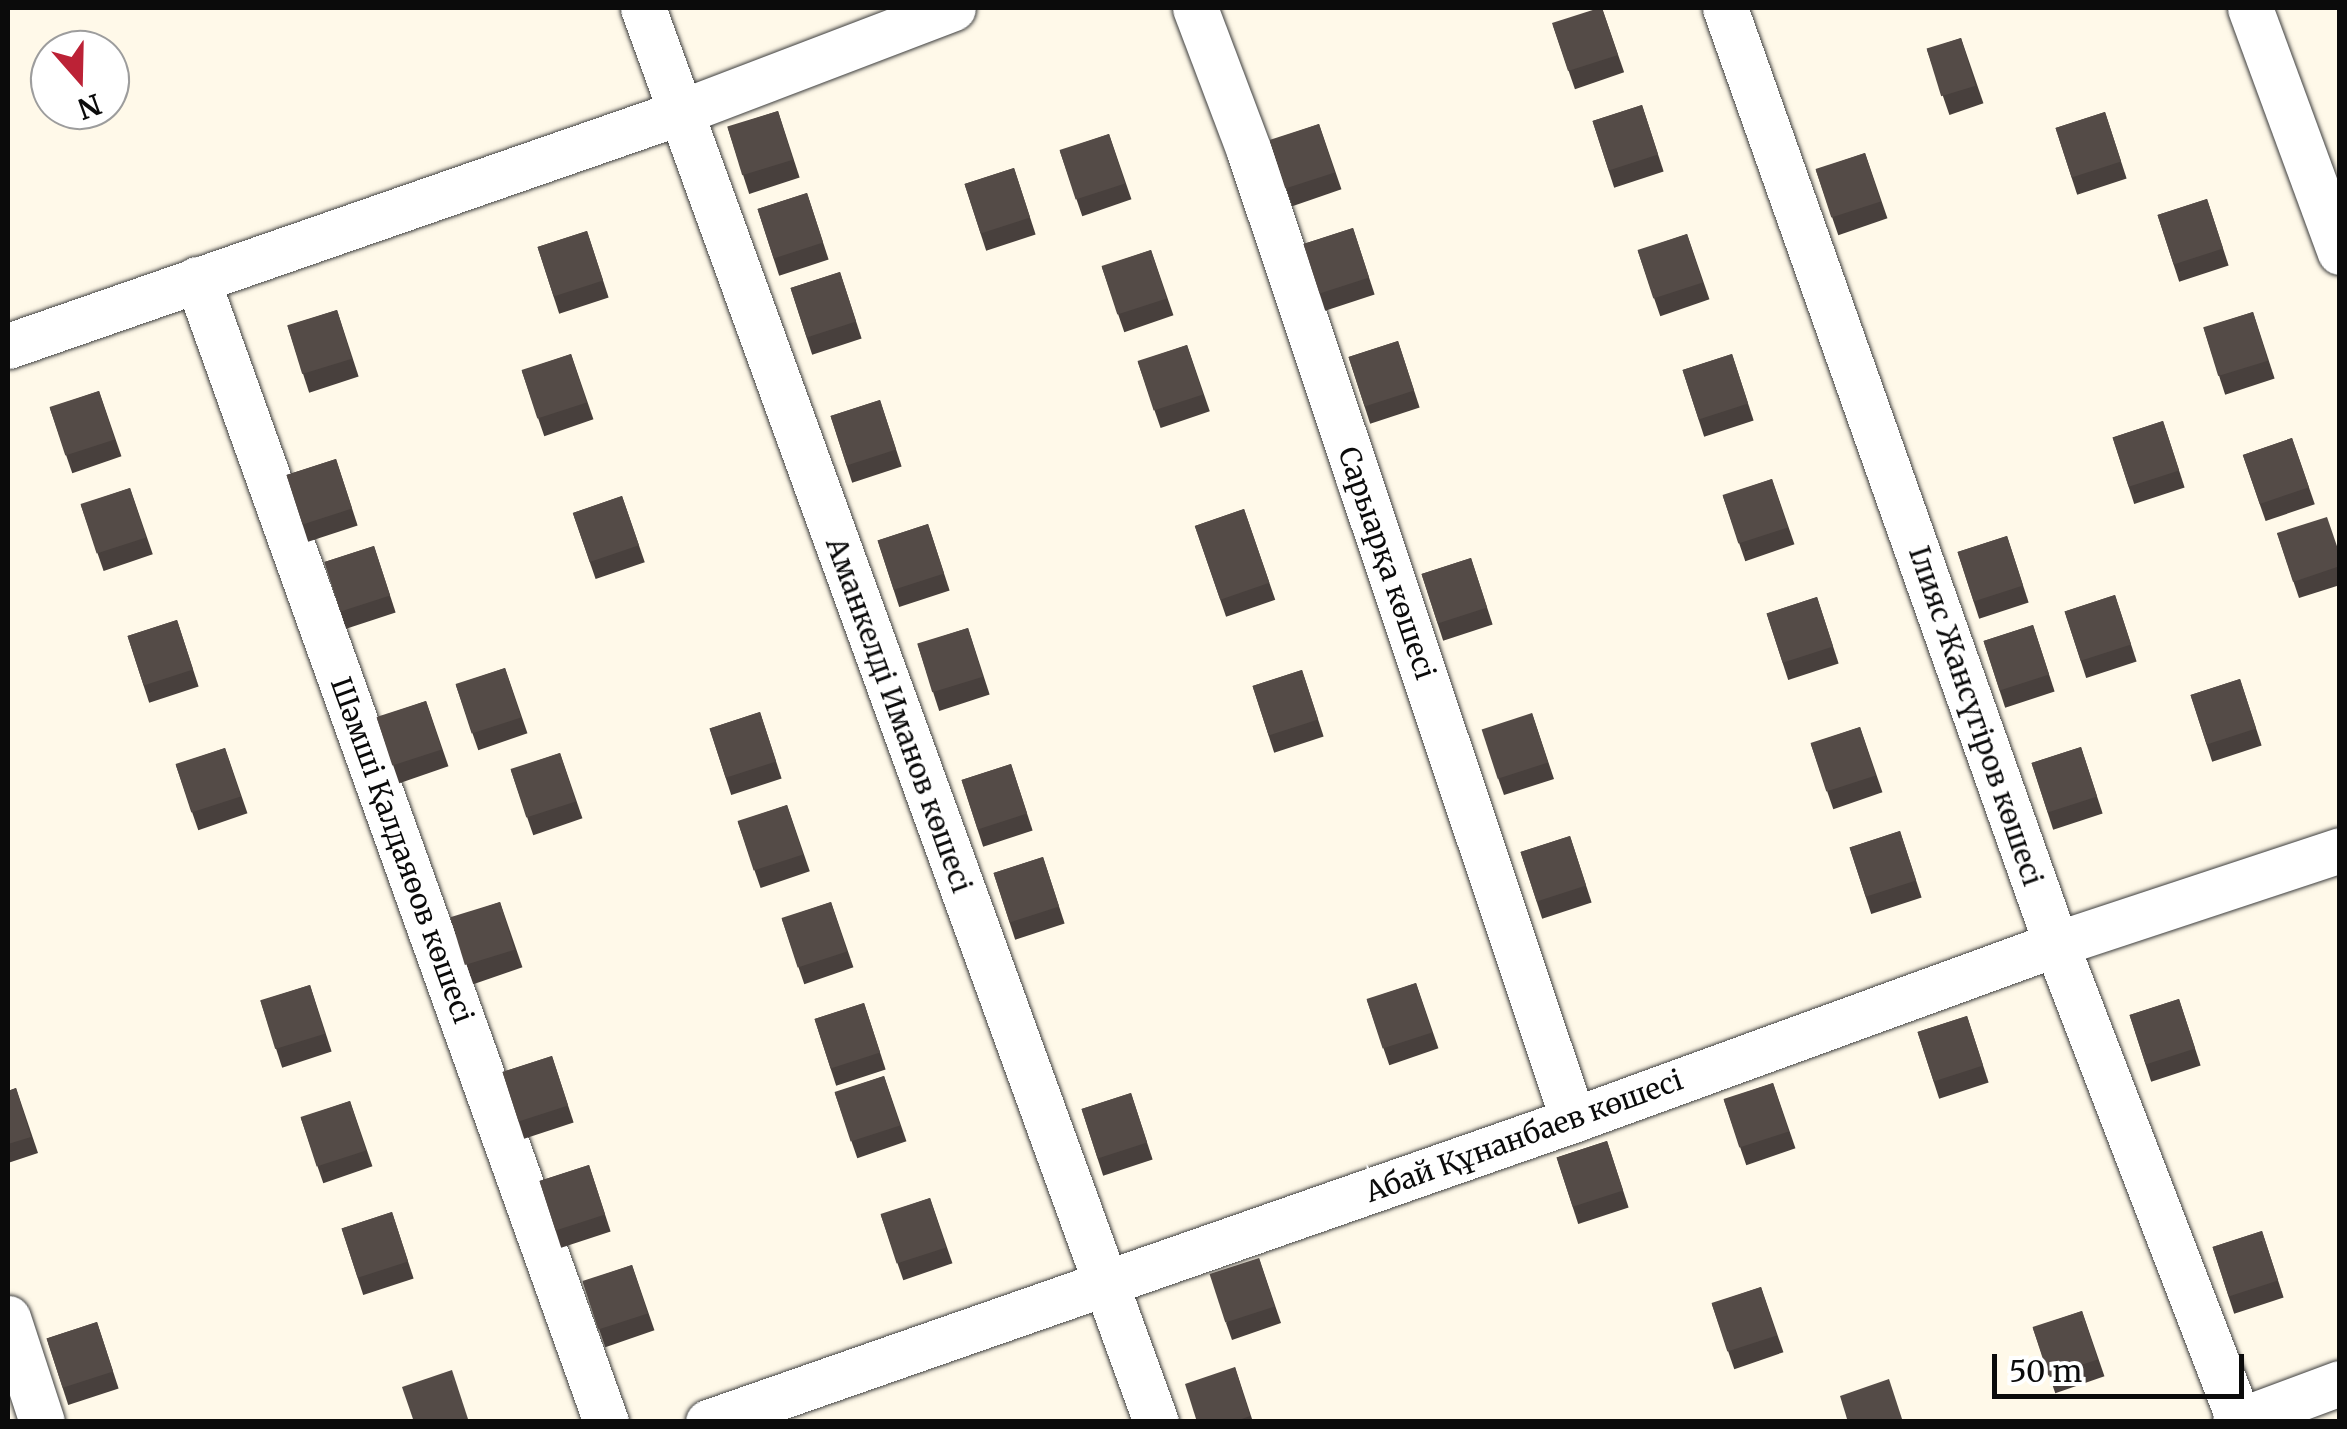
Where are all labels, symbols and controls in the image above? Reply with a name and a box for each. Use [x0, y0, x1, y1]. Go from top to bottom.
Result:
north arrow [30, 30, 130, 130]
text: N [73, 86, 106, 127]
street label: Сарыарқа көшесі [1331, 442, 1443, 684]
street label: Аманкелді Иманов көшесі [819, 533, 979, 897]
street label: Ілияс Жансүгіров көшесі [1902, 542, 2050, 890]
street label: Шәмші Қалдаяөов көшесі [324, 672, 480, 1028]
street label: Абай Құнанбаев көшесі [1361, 1063, 1687, 1209]
scale bar [1997, 1334, 2250, 1396]
text: 50 m [2009, 1352, 2082, 1390]

